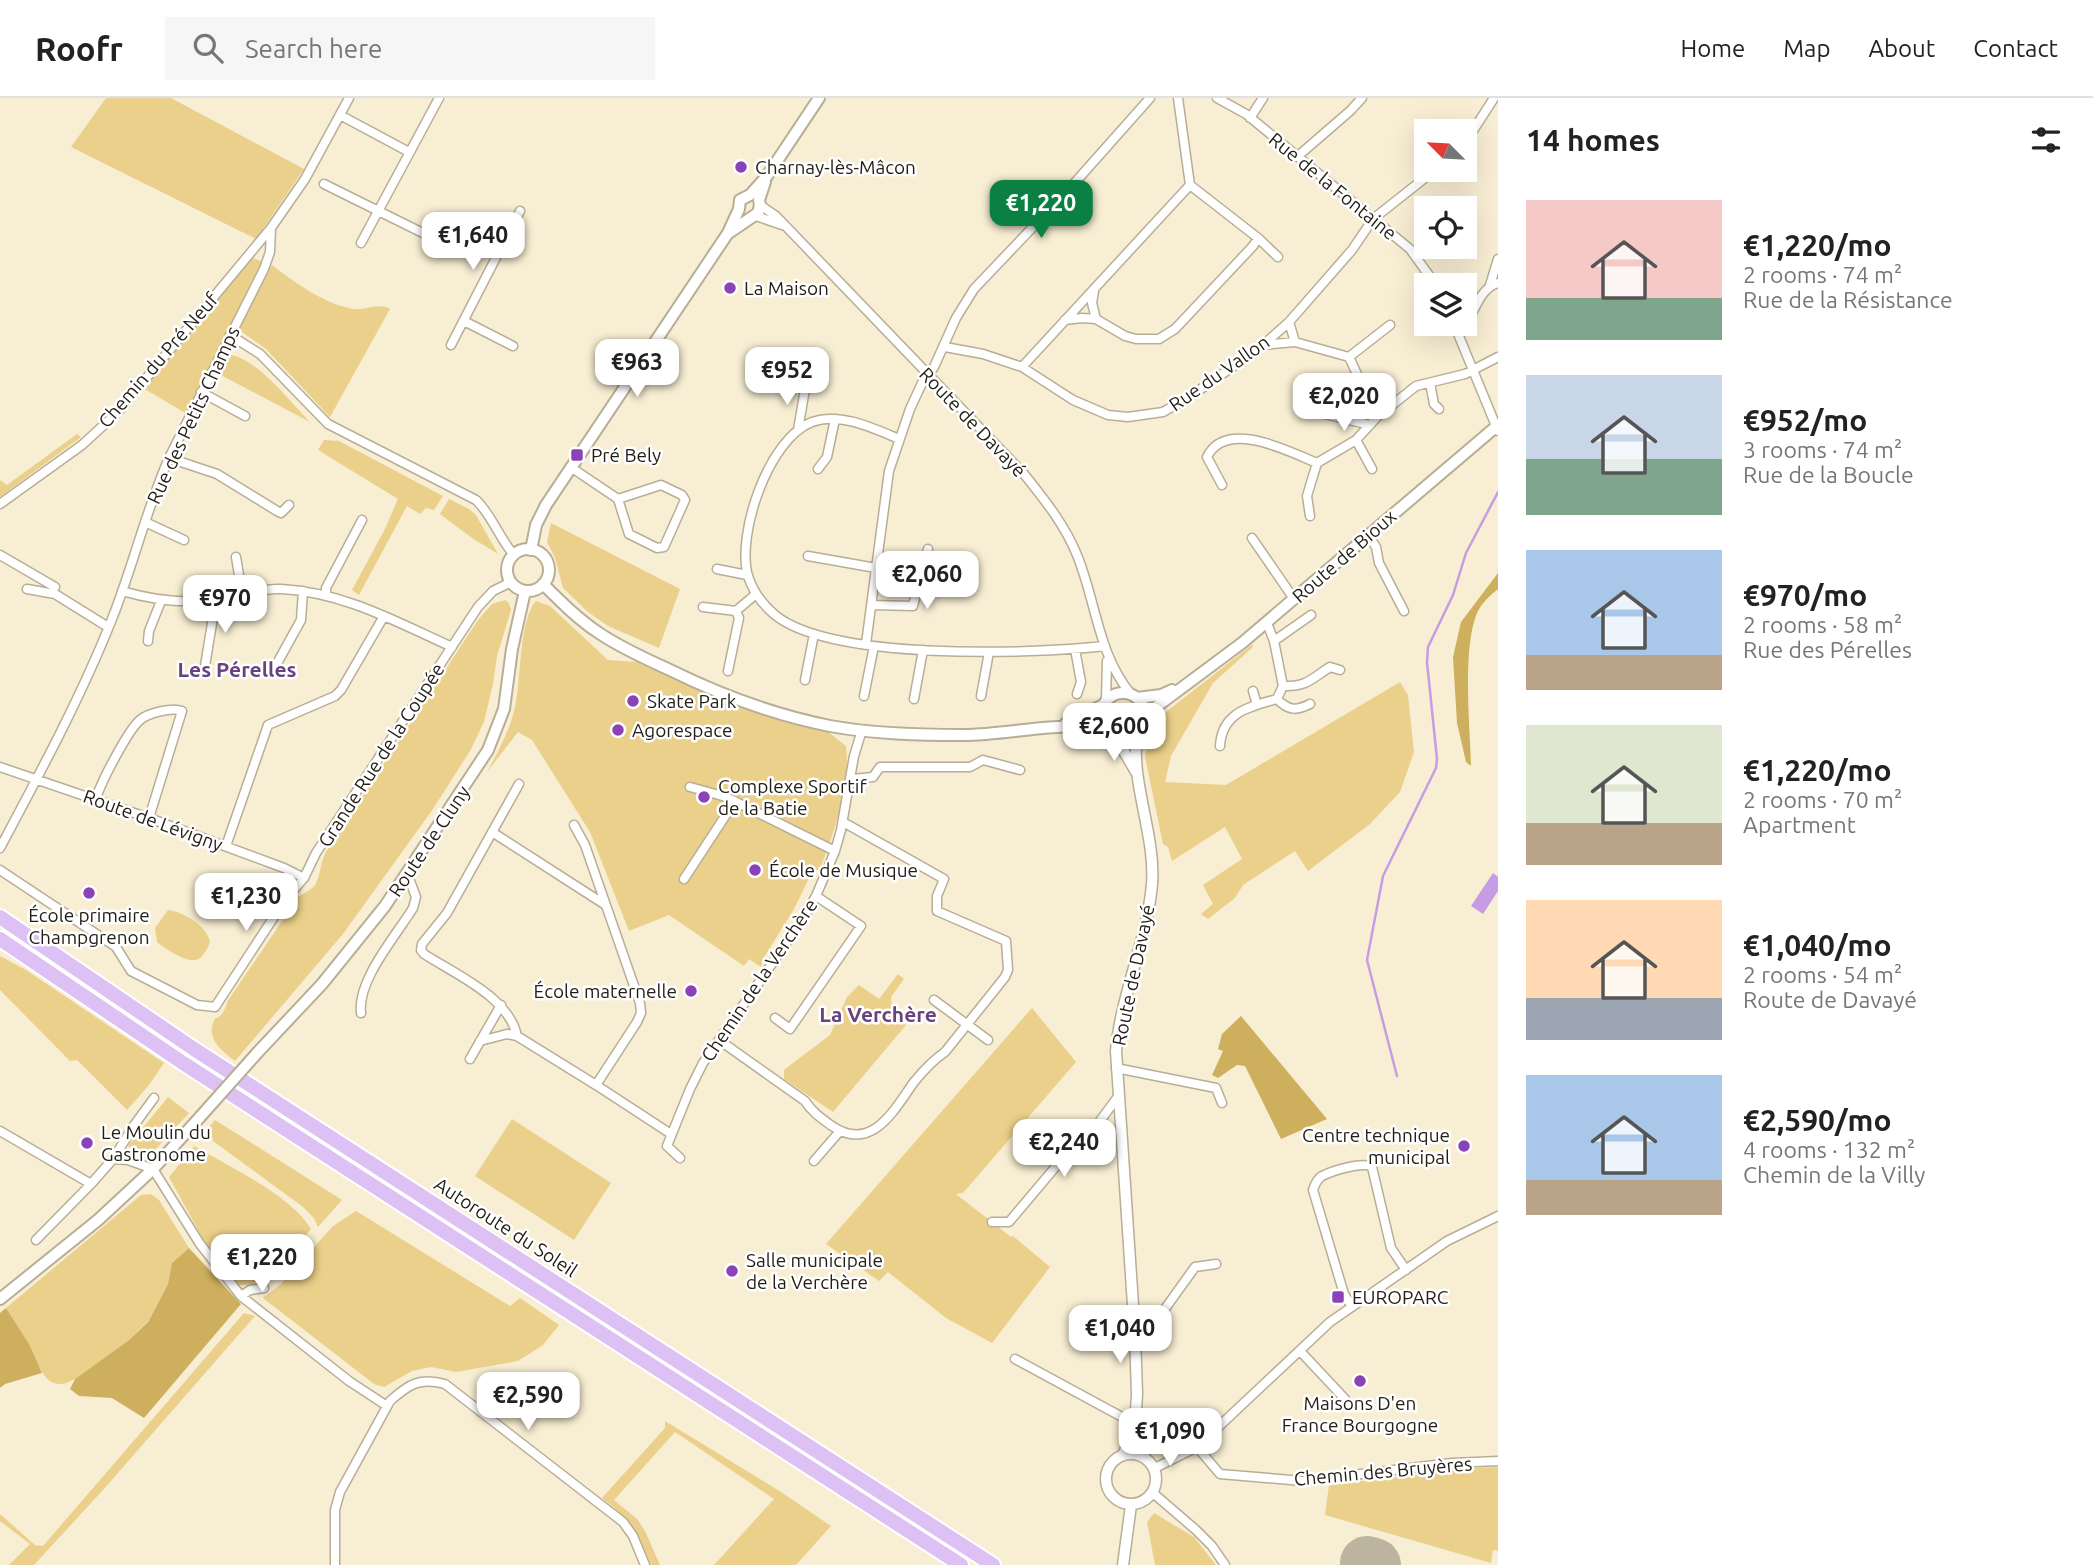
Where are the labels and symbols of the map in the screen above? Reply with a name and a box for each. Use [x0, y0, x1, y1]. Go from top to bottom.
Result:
north arrow [1414, 119, 1477, 182]
street label: Rue de la Fontaine [1265, 128, 1401, 244]
place label: Charnay-lès-Mâcon [755, 156, 916, 178]
marker: Charnay-lès-Mâcon [733, 159, 749, 175]
pin: €1,220 [984, 180, 1098, 240]
pin: €1,640 [416, 212, 530, 272]
place label: La Maison [744, 277, 829, 299]
marker: La Maison [722, 280, 738, 296]
street label: Chemin du Pré Neuf [94, 288, 223, 432]
street label: Rue des Petits Champs [142, 323, 244, 507]
street label: Rue du Vallon [1165, 330, 1273, 416]
pin: €963 [596, 340, 678, 399]
pin: €952 [746, 348, 828, 407]
street label: Route de Davayé [915, 363, 1031, 481]
pin: €2,020 [1287, 374, 1401, 433]
place label: Pré Bely [591, 444, 661, 466]
marker: Pré Bely [569, 447, 585, 463]
street label: Route de Bioux [1288, 505, 1401, 607]
pin: €2,060 [870, 552, 984, 611]
pin: €970 [184, 575, 266, 635]
district label: Les Pérelles [178, 657, 297, 681]
street label: Grande Rue de la Coupée [313, 659, 449, 851]
place label: Skate Park [647, 690, 737, 712]
marker: Skate Park [625, 693, 641, 709]
pin: €2,600 [1057, 704, 1171, 763]
place label: Agorespace [632, 719, 732, 741]
marker: Agorespace [610, 722, 626, 738]
place label: Complexe Sportif de la Batie [718, 775, 867, 819]
street label: Route de Cluny [384, 781, 474, 901]
street label: Route de Lévigny [80, 785, 226, 855]
marker: Complexe Sportif de la Batie [696, 789, 712, 805]
place label: École de Musique [769, 859, 918, 881]
marker: École de Musique [747, 862, 763, 878]
pin: €1,230 [189, 874, 303, 933]
marker: École primaire Champgrenon [81, 885, 97, 901]
street label: Chemin de la Verchère [696, 895, 822, 1065]
street label: Route de Davayé [1107, 902, 1159, 1048]
place label: École primaire Champgrenon [28, 904, 150, 948]
place label: École maternelle [534, 980, 677, 1002]
marker: École maternelle [683, 983, 699, 999]
district label: La Verchère [819, 1002, 937, 1026]
pin: €2,240 [1007, 1119, 1121, 1179]
place label: Le Moulin du Gastronome [101, 1121, 211, 1165]
place label: Centre technique municipal [1302, 1124, 1450, 1168]
marker: Le Moulin du Gastronome [79, 1135, 95, 1151]
marker: Centre technique municipal [1456, 1138, 1472, 1154]
street label: Autoroute du Soleil [431, 1173, 581, 1281]
pin: €1,220 [205, 1234, 319, 1294]
place label: Salle municipale de la Verchère [746, 1249, 883, 1293]
marker: Salle municipale de la Verchère [724, 1263, 740, 1279]
place label: EUROPARC [1352, 1286, 1449, 1308]
marker: EUROPARC [1330, 1289, 1346, 1305]
pin: €1,040 [1063, 1306, 1177, 1365]
pin: €2,590 [471, 1372, 585, 1432]
marker: Maisons D'en France Bourgogne [1352, 1373, 1368, 1389]
place label: Maisons D'en France Bourgogne [1282, 1392, 1438, 1436]
pin: €1,090 [1113, 1408, 1227, 1468]
street label: Chemin des Bruyères [1293, 1452, 1473, 1490]

